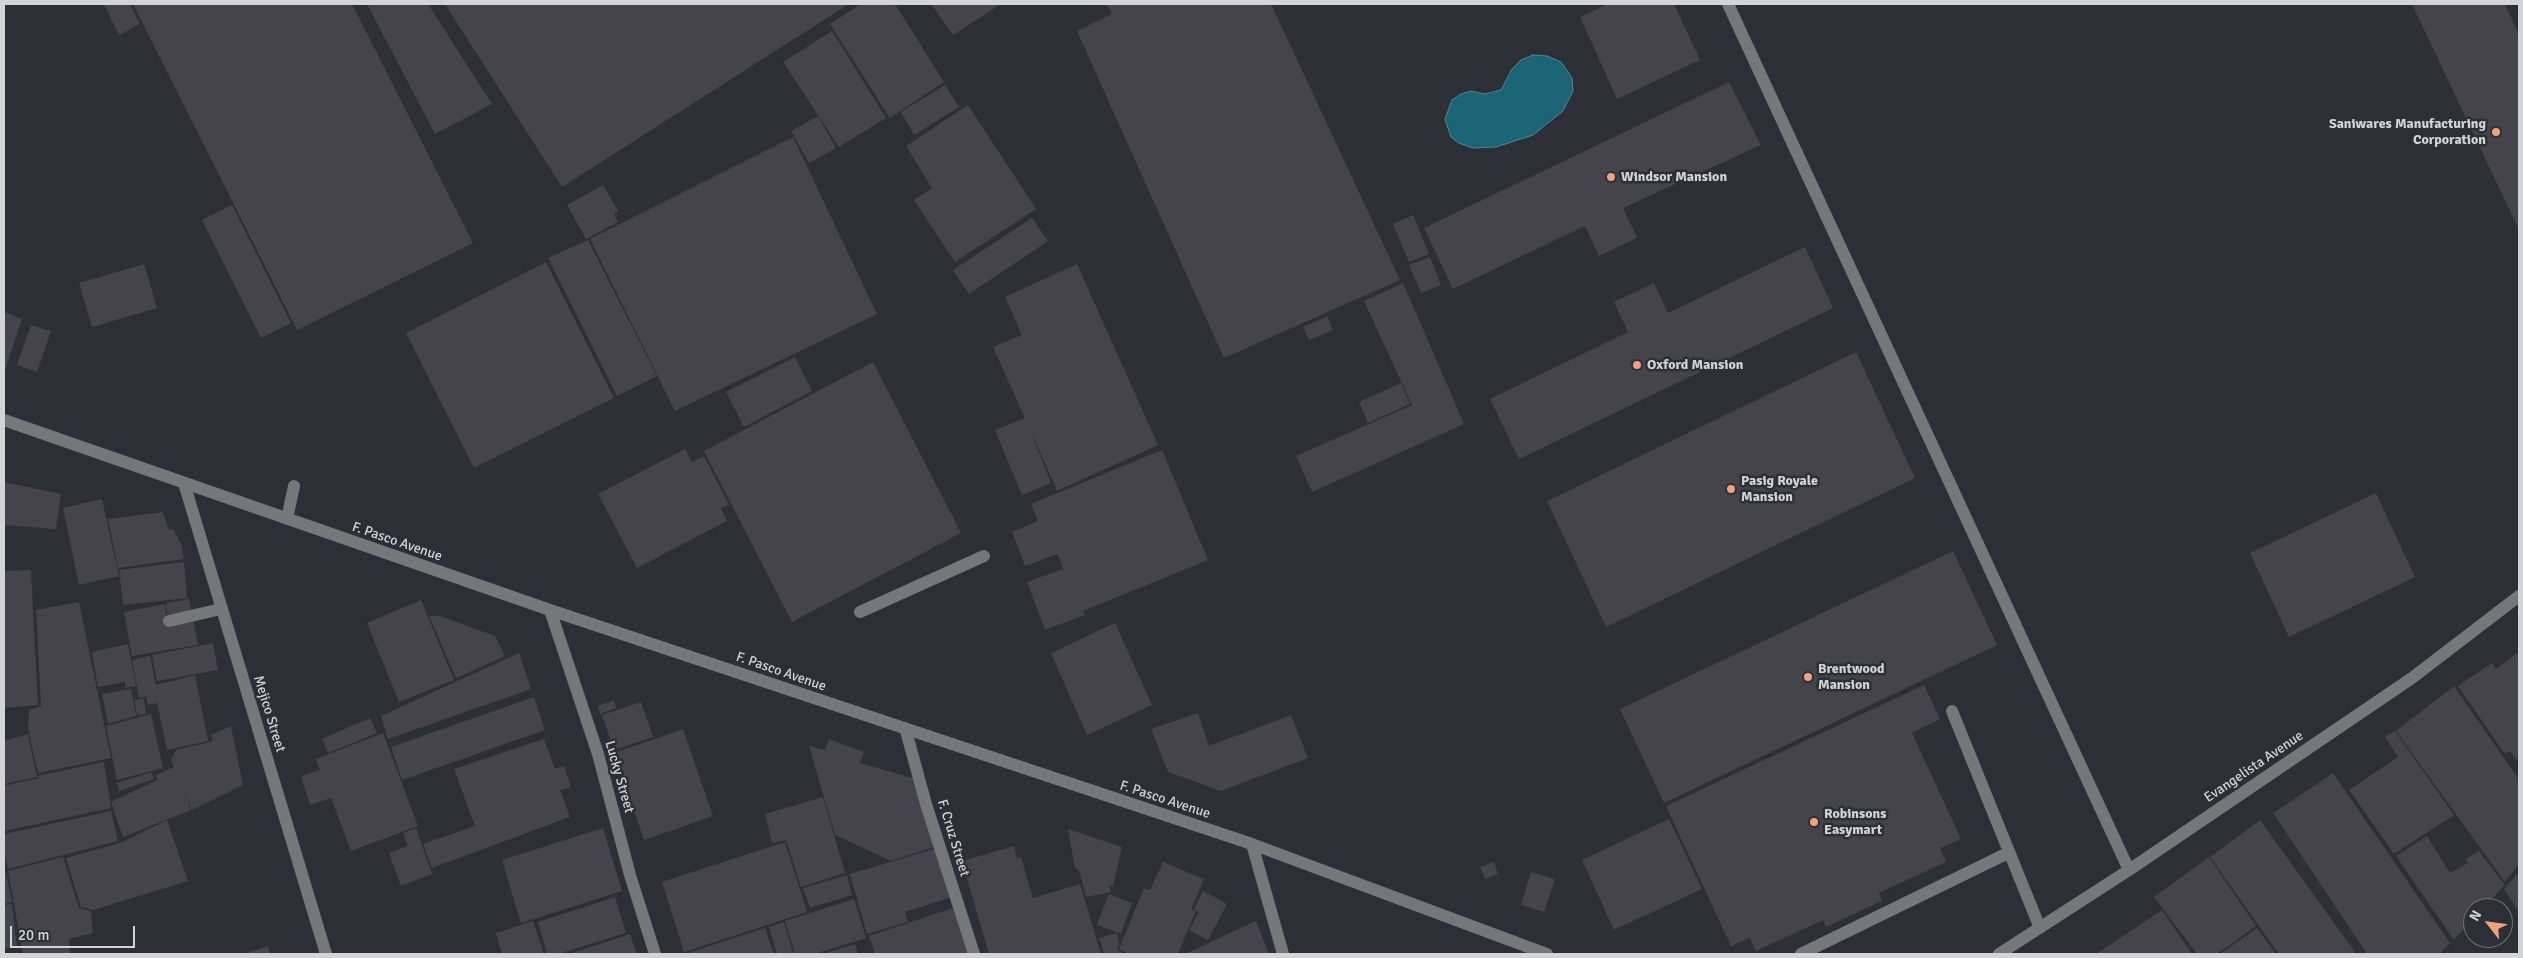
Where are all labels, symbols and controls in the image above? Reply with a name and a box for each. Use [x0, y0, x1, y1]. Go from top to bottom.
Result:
place label: Saniwares Manufacturing Corporation [2329, 116, 2486, 148]
marker: Saniwares Manufacturing Corporation [2490, 126, 2502, 138]
place label: Windsor Mansion [1621, 169, 1727, 185]
marker: Windsor Mansion [1605, 171, 1617, 183]
place label: Oxford Mansion [1647, 357, 1743, 373]
marker: Oxford Mansion [1631, 359, 1643, 371]
place label: Pasig Royale Mansion [1741, 473, 1818, 506]
marker: Pasig Royale Mansion [1725, 483, 1737, 495]
street label: F. Pasco Avenue [350, 519, 444, 565]
street label: F. Pasco Avenue [734, 649, 828, 695]
place label: Brentwood Mansion [1818, 661, 1885, 694]
marker: Brentwood Mansion [1802, 671, 1814, 683]
street label: Mejico Street [249, 674, 289, 754]
street label: Evangelista Avenue [2201, 728, 2307, 806]
street label: Lucky Street [601, 739, 637, 815]
street label: F. Pasco Avenue [1118, 777, 1212, 823]
street label: F. Cruz Street [933, 797, 973, 879]
place label: Robinsons Easymart [1824, 806, 1886, 839]
marker: Robinsons Easymart [1808, 816, 1820, 828]
north arrow [2463, 898, 2513, 948]
text: N [2466, 907, 2485, 924]
scale bar [12, 916, 138, 948]
text: 20 m [18, 926, 49, 944]

